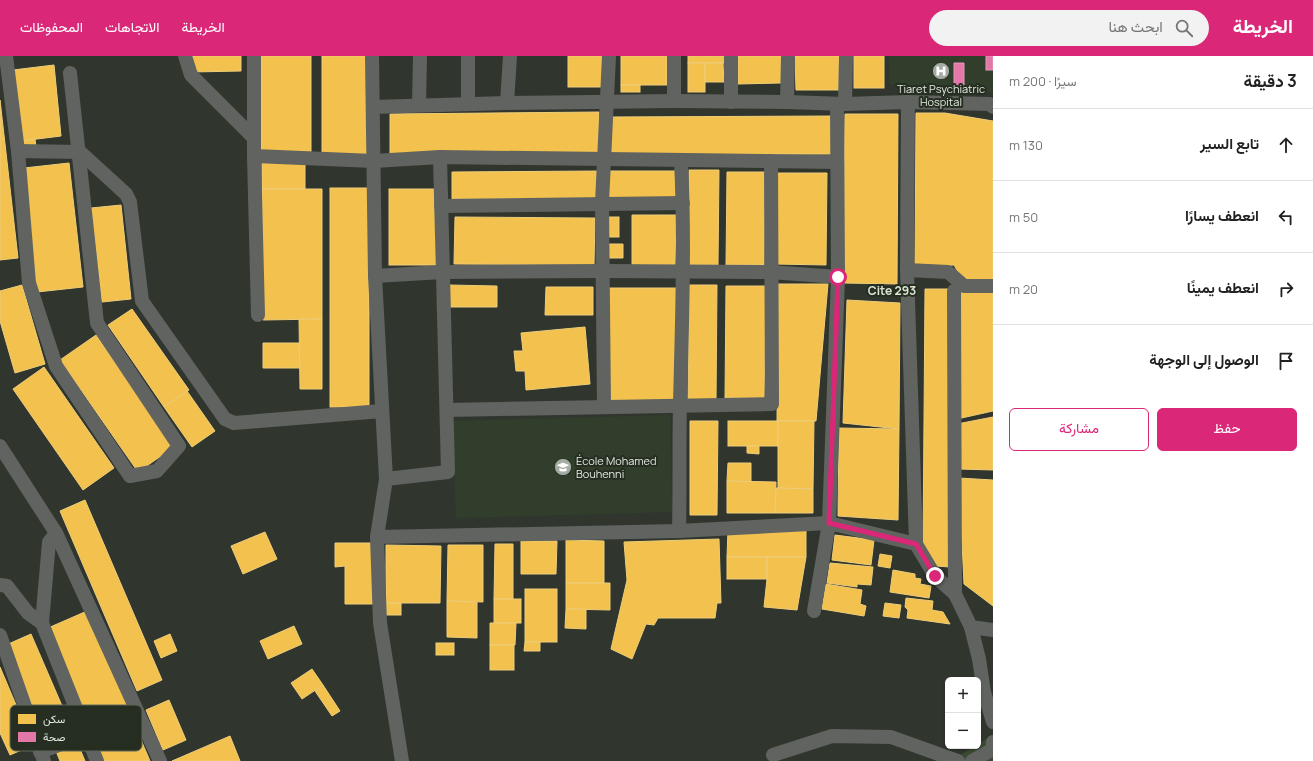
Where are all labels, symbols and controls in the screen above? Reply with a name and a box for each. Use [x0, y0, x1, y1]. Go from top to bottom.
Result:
search box [929, 10, 1209, 46]
text: الخريطة [1233, 13, 1293, 39]
text: ابحث هنا [1108, 16, 1163, 37]
text: المحفوظات [20, 17, 83, 36]
text: الاتجاهات [105, 17, 159, 36]
text: الخريطة [181, 17, 225, 36]
icon: search [1173, 17, 1195, 39]
hospital icon: Tiaret Psychiatric Hospital [931, 61, 951, 81]
text: 3 دقيقة [1244, 69, 1297, 92]
text: سيرًا · 200 m [1009, 72, 1077, 90]
place label: Tiaret Psychiatric Hospital [897, 81, 985, 109]
text: تابع السير [1200, 133, 1259, 154]
icon: ahead [1275, 134, 1297, 156]
text: 130 m [1009, 136, 1043, 154]
text: انعطف يسارًا [1185, 205, 1259, 226]
icon: left [1275, 206, 1297, 228]
text: 50 m [1009, 208, 1038, 226]
route start [829, 268, 847, 286]
text: انعطف يمينًا [1187, 277, 1259, 298]
icon: right [1275, 278, 1297, 300]
text: 20 m [1009, 280, 1038, 298]
district label: Cite 293 [868, 282, 916, 299]
text: الوصول إلى الوجهة [1149, 349, 1259, 370]
icon: arrive [1275, 350, 1297, 372]
button: مشاركة [1009, 408, 1149, 451]
button: حفظ [1157, 408, 1297, 451]
place label: École Mohamed Bouhenni [576, 453, 657, 481]
school or university icon: École Mohamed Bouhenni [553, 457, 573, 477]
route end [926, 567, 944, 585]
map controls [945, 677, 981, 749]
button: + [945, 677, 981, 713]
legend [10, 705, 142, 751]
text: سكن [43, 711, 66, 726]
button: − [945, 713, 981, 749]
text: صحة [43, 729, 65, 744]

